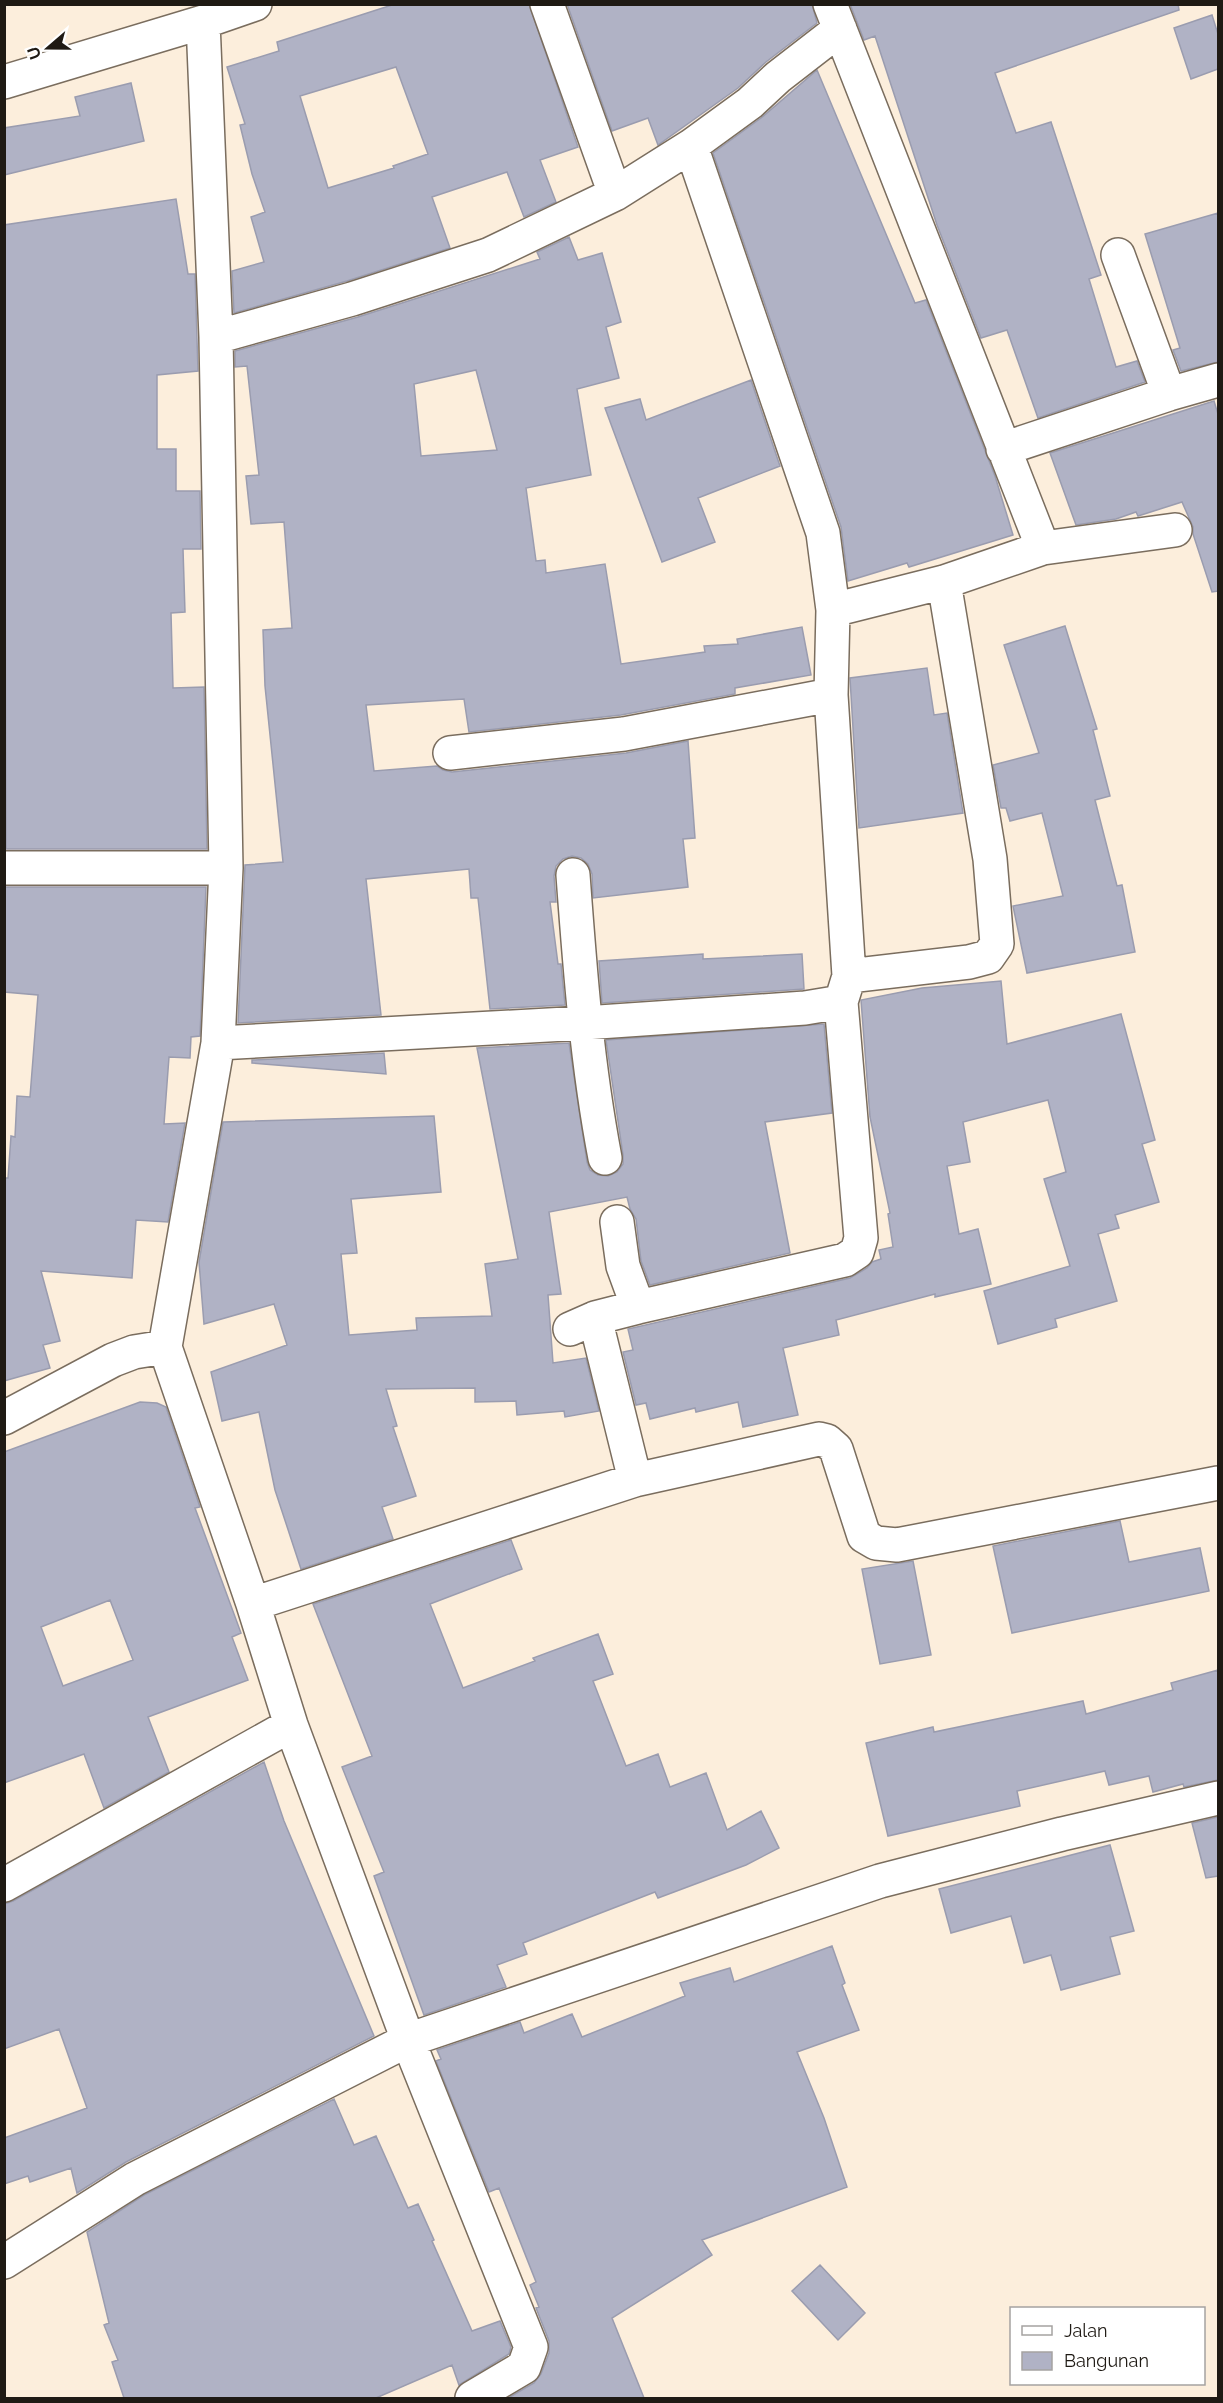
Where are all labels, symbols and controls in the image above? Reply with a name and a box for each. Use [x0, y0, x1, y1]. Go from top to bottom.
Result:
north arrow [18, 18, 78, 78]
text: U [23, 44, 45, 62]
legend [1010, 2307, 1205, 2385]
text: Jalan [1064, 2320, 1108, 2341]
text: Bangunan [1064, 2350, 1149, 2371]

